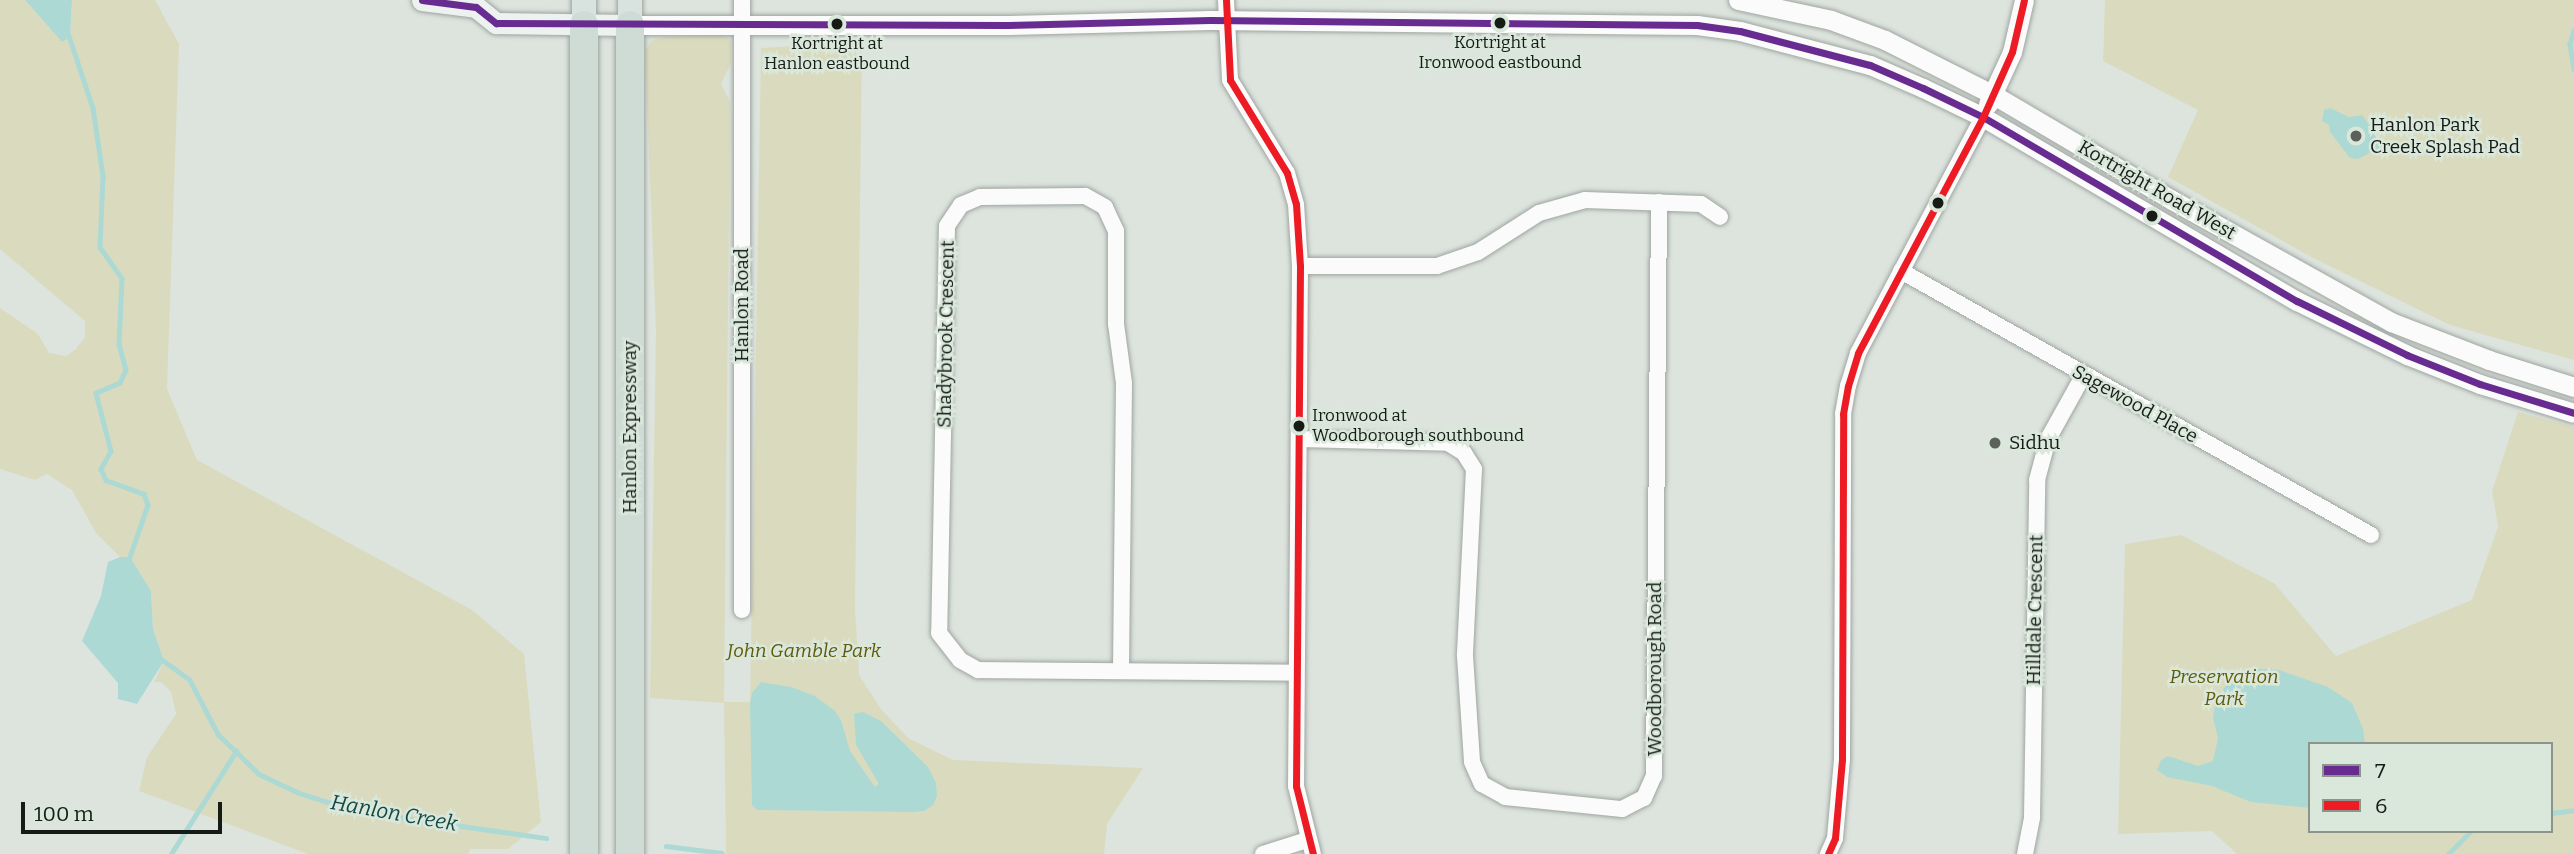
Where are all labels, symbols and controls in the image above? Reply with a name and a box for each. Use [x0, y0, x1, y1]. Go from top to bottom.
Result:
marker: Kortright at Ironwood eastbound [1493, 16, 1507, 30]
marker: Kortright at Hanlon eastbound [830, 17, 844, 31]
place label: Kortright at Ironwood eastbound [1418, 33, 1582, 73]
place label: Kortright at Hanlon eastbound [764, 34, 910, 74]
place label: Hanlon Park Creek Splash Pad [2370, 114, 2520, 158]
marker: Hanlon Park Creek Splash Pad [2348, 128, 2364, 144]
street label: Kortright Road West [2074, 136, 2240, 244]
unlabelled marker [1931, 196, 1945, 210]
unlabelled marker [2145, 209, 2159, 223]
street label: Shadybrook Crescent [933, 240, 959, 428]
street label: Hanlon Road [731, 248, 753, 362]
street label: Hanlon Expressway [619, 340, 641, 514]
street label: Sagewood Place [2068, 360, 2202, 448]
place label: Ironwood at Woodborough southbound [1312, 406, 1524, 446]
marker: Ironwood at Woodborough southbound [1292, 419, 1306, 433]
place label: Sidhu [2009, 432, 2060, 454]
marker: Sidhu [1987, 435, 2003, 451]
street label: Hilldale Crescent [2022, 534, 2048, 686]
street label: Woodborough Road [1644, 582, 1666, 756]
park label: John Gamble Park [727, 640, 881, 662]
park label: Preservation Park [2170, 666, 2278, 710]
legend [2308, 742, 2553, 833]
text: 7 [2375, 758, 2386, 784]
scale bar [24, 788, 226, 832]
water label: Hanlon Creek [329, 789, 459, 837]
text: 6 [2375, 793, 2387, 819]
text: 100 m [34, 801, 94, 827]

